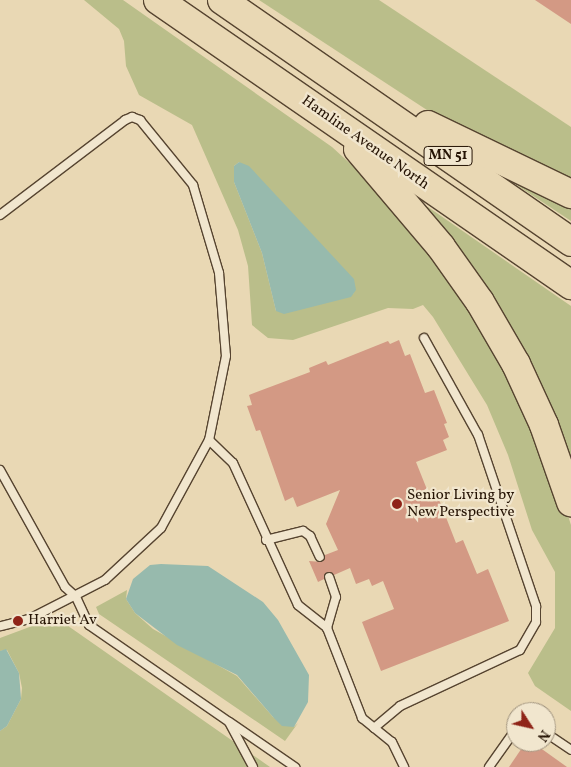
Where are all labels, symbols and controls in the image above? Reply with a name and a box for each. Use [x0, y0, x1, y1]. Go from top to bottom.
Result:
street label: Hamline Avenue North [298, 92, 432, 194]
road number: MN 51 [423, 144, 473, 168]
place label: Senior Living by New Perspective [407, 486, 515, 521]
marker: Senior Living by New Perspective [391, 498, 403, 510]
place label: Harriet Av [28, 612, 97, 630]
marker: Harriet Av [12, 615, 24, 627]
north arrow [506, 702, 556, 752]
text: N [532, 726, 554, 745]

